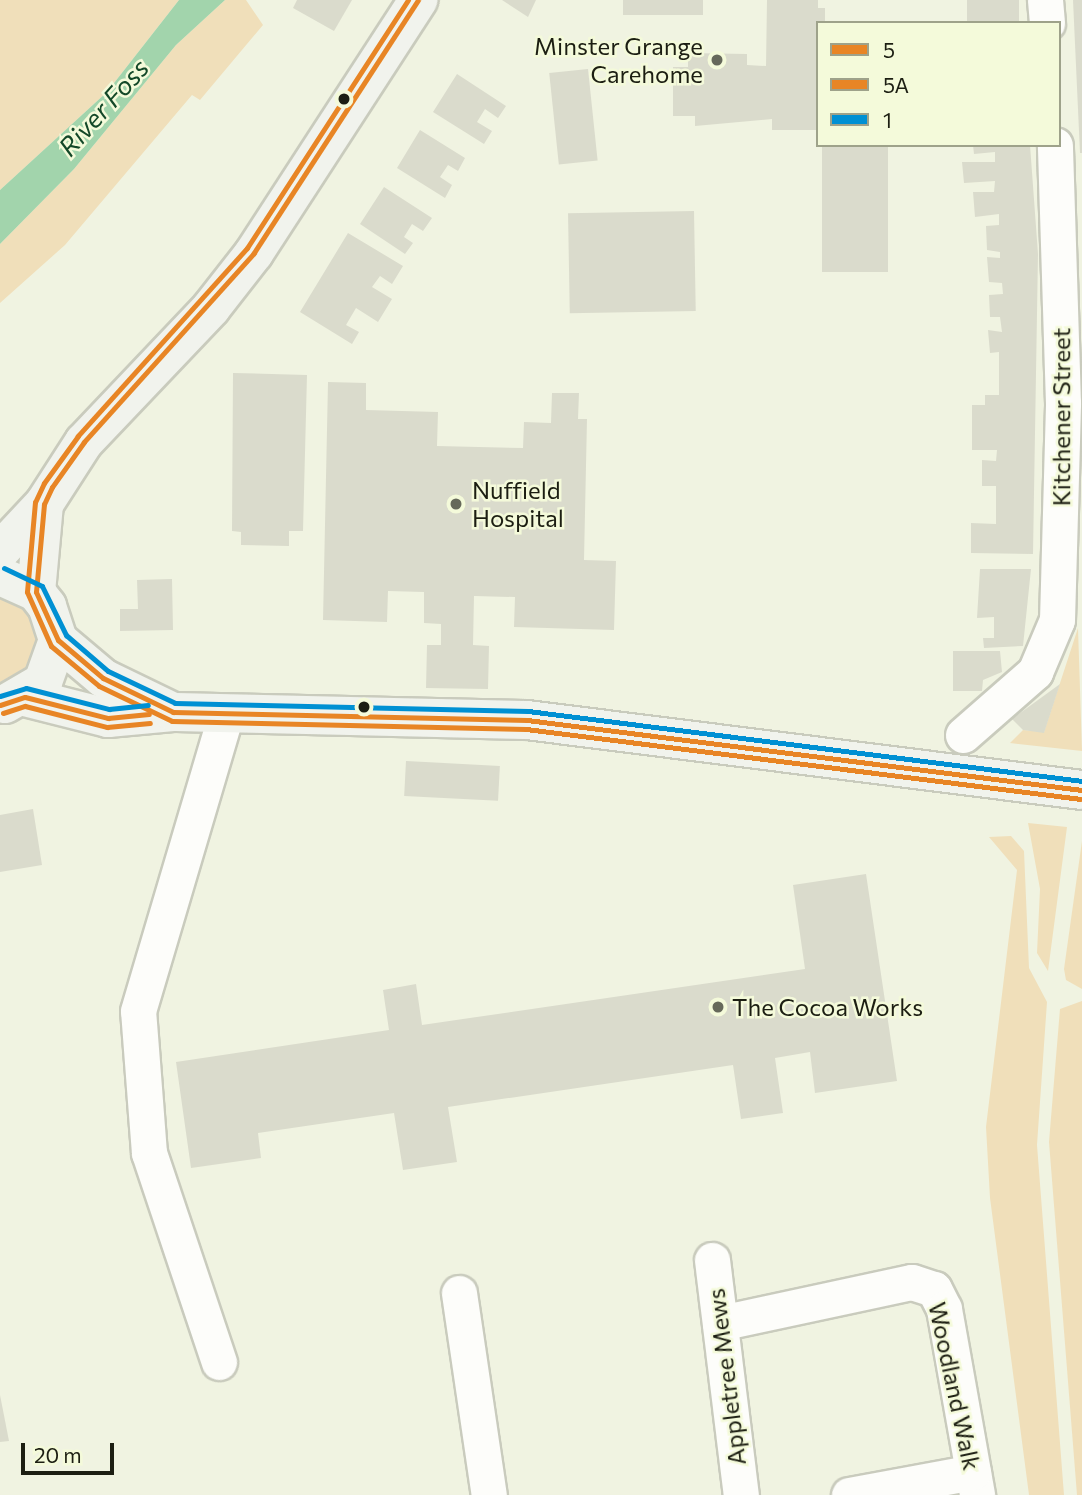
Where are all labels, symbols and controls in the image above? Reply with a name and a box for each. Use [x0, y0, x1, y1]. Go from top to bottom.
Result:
legend [816, 21, 1061, 147]
place label: Minster Grange Carehome [534, 32, 703, 88]
text: 5 [883, 37, 895, 62]
water label: River Foss [51, 52, 155, 162]
marker: Minster Grange Carehome [709, 52, 725, 68]
text: 5A [883, 72, 909, 97]
unlabelled marker [337, 92, 351, 106]
text: 1 [883, 107, 892, 132]
street label: Kitchener Street [1047, 328, 1075, 506]
place label: Nuffield Hospital [472, 476, 564, 532]
marker: Nuffield Hospital [446, 494, 466, 514]
unlabelled marker [357, 700, 371, 714]
place label: The Cocoa Works [732, 993, 923, 1021]
marker: The Cocoa Works [710, 999, 726, 1015]
street label: Appletree Mews [701, 1287, 751, 1467]
street label: Woodland Walk [923, 1299, 987, 1473]
scale bar [24, 1428, 117, 1472]
text: 20 m [34, 1442, 82, 1467]

